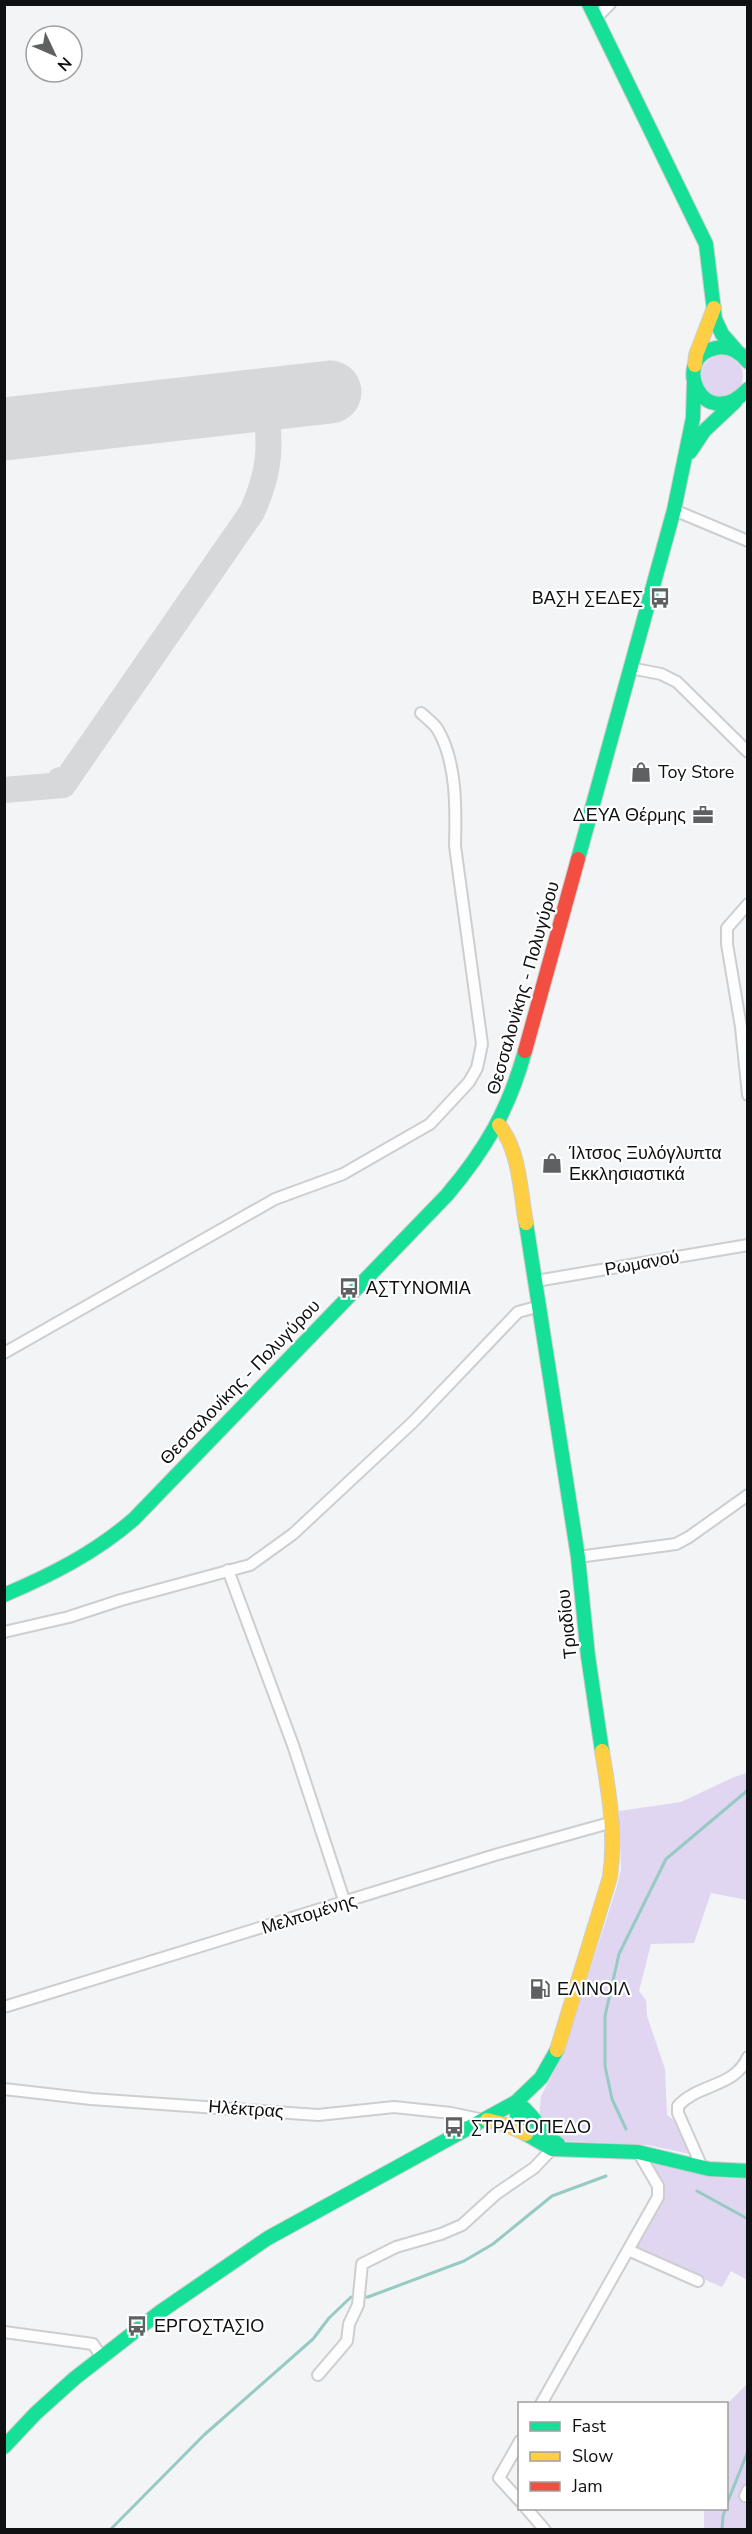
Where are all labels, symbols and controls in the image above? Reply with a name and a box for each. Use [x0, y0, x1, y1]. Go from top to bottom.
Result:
north arrow [24, 24, 84, 84]
text: N [52, 52, 76, 76]
place label: ΒΑΣΗ ΣΕΔΕΣ [532, 586, 643, 610]
bus stop icon: ΒΑΣΗ ΣΕΔΕΣ [648, 586, 672, 610]
shop icon: Toy Store [629, 760, 653, 784]
place label: Toy Store [658, 760, 734, 784]
place label: ΔΕΥΑ Θέρμης [573, 803, 686, 827]
office icon: ΔΕΥΑ Θέρμης [691, 803, 715, 827]
street label: Θεσσαλονίκης - Πολυγύρου [481, 878, 565, 1098]
place label: Ίλτσος Ξυλόγλυπτα Εκκλησιαστικά [568, 1141, 722, 1186]
shop icon: Ίλτσος Ξυλόγλυπτα Εκκλησιαστικά [540, 1151, 564, 1175]
street label: Ρωμανού [603, 1245, 681, 1281]
bus stop icon: ΑΣΤΥΝΟΜΙΑ [337, 1276, 361, 1300]
place label: ΑΣΤΥΝΟΜΙΑ [366, 1276, 471, 1300]
street label: Θεσσαλονίκης - Πολυγύρου [155, 1294, 325, 1470]
street label: Τριαδίου [551, 1588, 583, 1660]
street label: Μελπομένης [258, 1888, 360, 1940]
fuel station icon: ΕΛΙΝΟΙΛ [528, 1977, 552, 2001]
place label: ΕΛΙΝΟΙΛ [557, 1977, 630, 2001]
street label: Ηλέκτρας [208, 2094, 285, 2124]
bus stop icon: ΣΤΡΑΤΟΠΕΔΟ [442, 2115, 466, 2139]
place label: ΣΤΡΑΤΟΠΕΔΟ [471, 2115, 591, 2139]
bus stop icon: ΕΡΓΟΣΤΑΣΙΟ [125, 2314, 149, 2338]
place label: ΕΡΓΟΣΤΑΣΙΟ [154, 2314, 264, 2338]
legend [518, 2402, 728, 2510]
text: Fast [572, 2414, 607, 2438]
text: Slow [572, 2444, 613, 2468]
text: Jam [571, 2474, 603, 2498]

